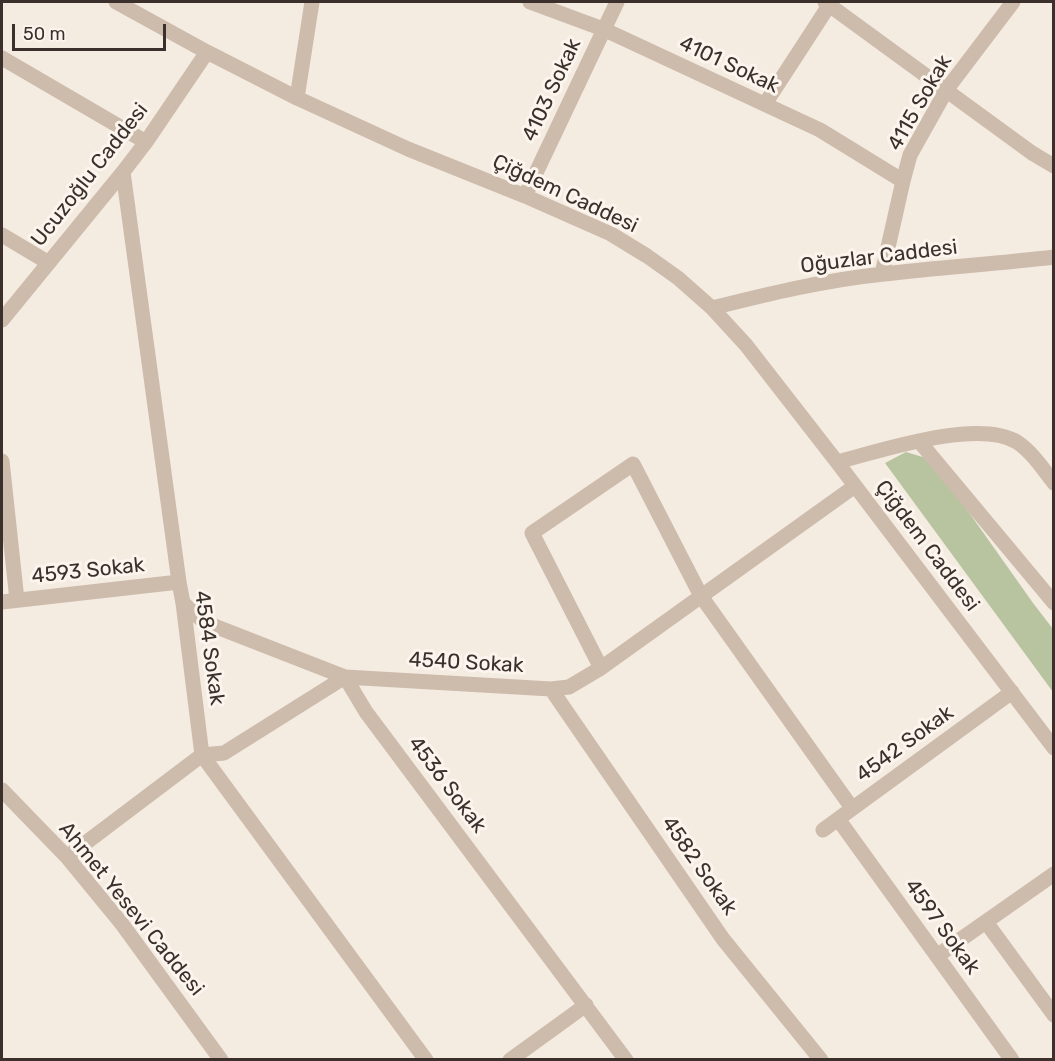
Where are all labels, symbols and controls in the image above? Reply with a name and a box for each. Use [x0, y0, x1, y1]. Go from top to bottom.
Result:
scale bar [15, 12, 170, 50]
text: 50 m [23, 23, 66, 45]
street label: 4101 Sokak [675, 31, 783, 99]
street label: 4103 Sokak [517, 34, 587, 146]
street label: 4115 Sokak [882, 51, 958, 155]
street label: Ucuzoğlu Caddesi [26, 98, 154, 252]
street label: Çiğdem Caddesi [488, 149, 642, 239]
street label: Oğuzlar Caddesi [799, 235, 959, 279]
street label: Çiğdem Caddesi [869, 475, 985, 617]
street label: 4593 Sokak [30, 553, 146, 589]
street label: 4584 Sokak [189, 589, 229, 707]
street label: 4540 Sokak [408, 647, 524, 679]
street label: 4542 Sokak [851, 700, 959, 788]
street label: 4536 Sokak [403, 732, 491, 838]
street label: 4582 Sokak [656, 812, 742, 920]
street label: Ahmet Yesevi Caddesi [53, 817, 209, 1001]
street label: 4597 Sokak [899, 874, 985, 980]

